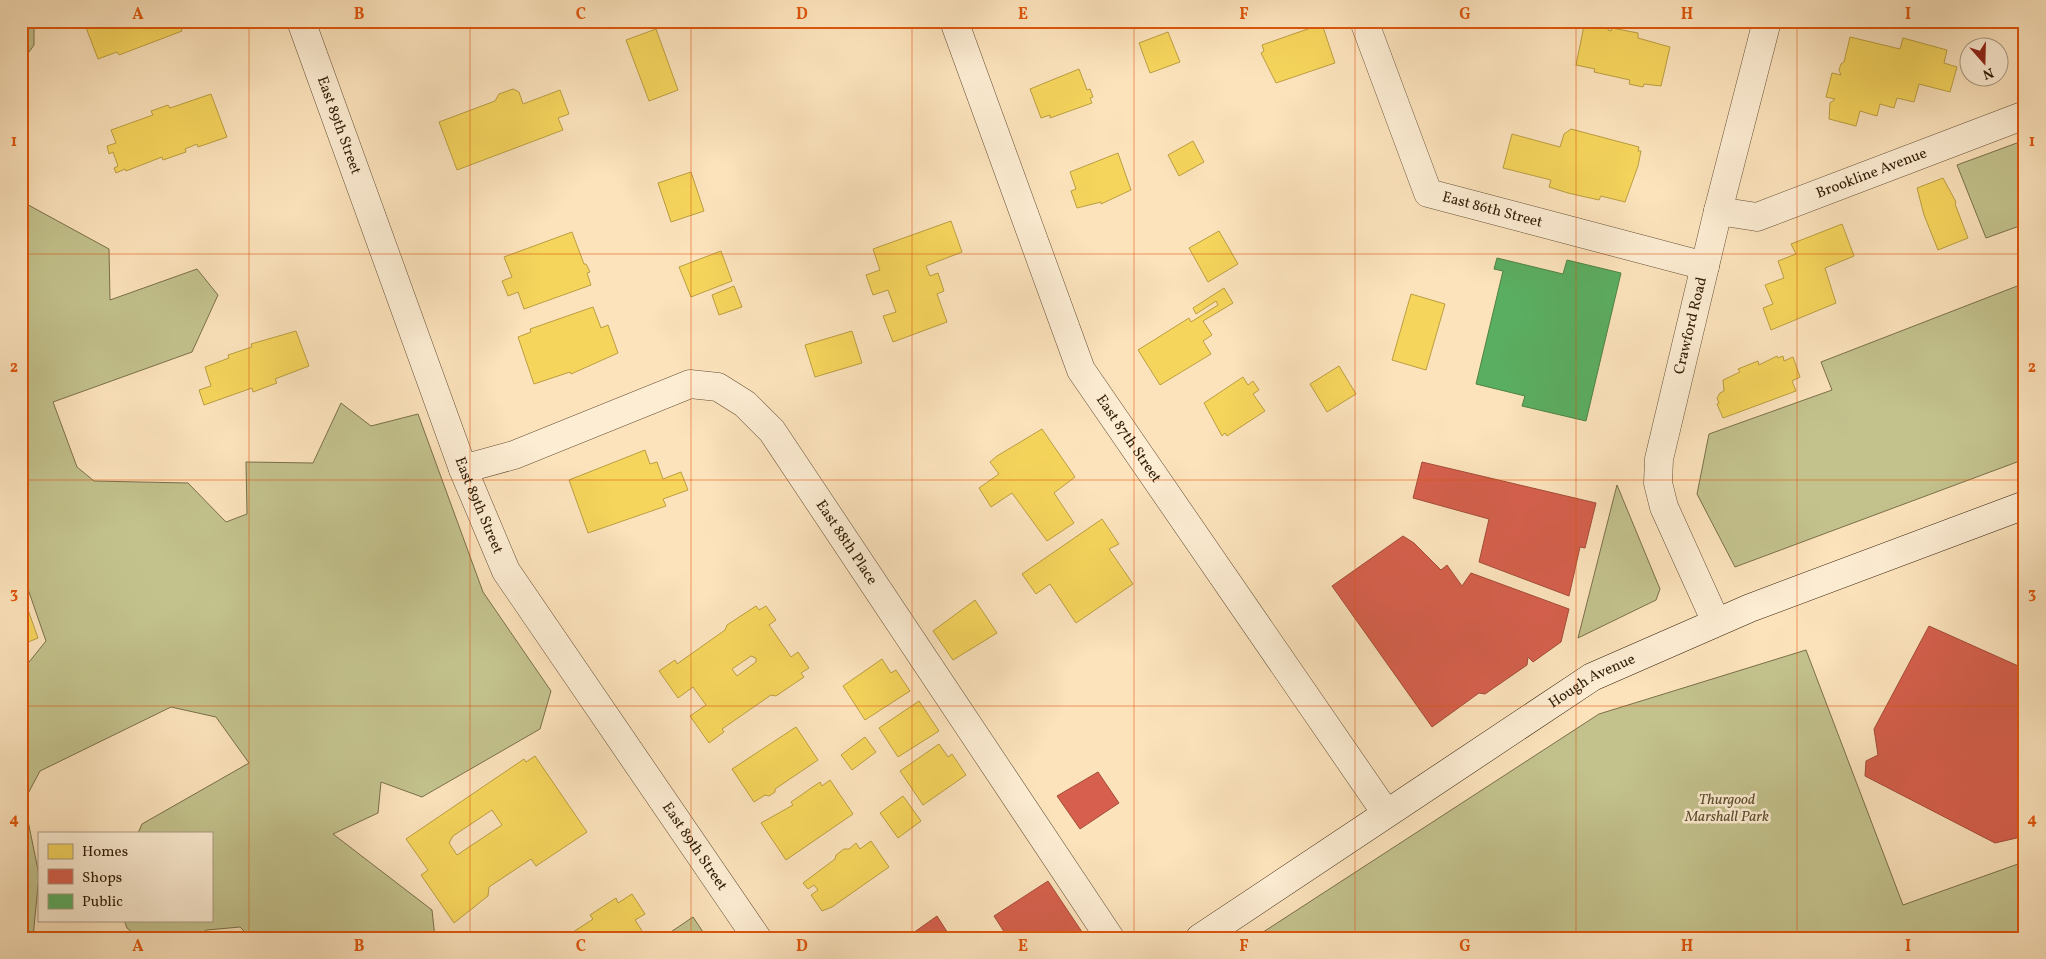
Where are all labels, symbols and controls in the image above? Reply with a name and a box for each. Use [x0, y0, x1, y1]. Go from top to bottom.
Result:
text: A [132, 4, 144, 26]
text: B [354, 4, 365, 26]
text: C [576, 4, 586, 26]
text: D [796, 4, 808, 26]
text: E [1018, 4, 1028, 26]
text: F [1239, 4, 1249, 26]
text: G [1459, 4, 1471, 26]
text: H [1681, 4, 1693, 26]
text: I [1905, 4, 1911, 26]
north arrow [1958, 38, 2008, 88]
text: N [1980, 62, 1996, 83]
street label: East 89th Street [311, 73, 366, 177]
text: 1 [11, 131, 17, 153]
text: 1 [2029, 131, 2035, 153]
street label: Brookline Avenue [1813, 143, 1930, 204]
street label: East 86th Street [1440, 187, 1545, 233]
street label: Crawford Road [1669, 275, 1712, 377]
text: 2 [10, 357, 18, 379]
text: 2 [2028, 357, 2036, 379]
street label: East 87th Street [1091, 391, 1166, 487]
street label: East 89th Street [449, 454, 508, 557]
street label: East 88th Place [810, 496, 882, 589]
text: 3 [10, 583, 18, 605]
text: 3 [2028, 583, 2036, 605]
street label: Hough Avenue [1544, 649, 1639, 714]
park label: Thurgood Marshall Park [1684, 790, 1769, 828]
street label: East 89th Street [657, 798, 732, 895]
text: 4 [9, 809, 19, 831]
text: 4 [2027, 809, 2037, 831]
legend [38, 832, 212, 922]
text: Homes [82, 842, 128, 863]
text: Shops [82, 868, 122, 889]
text: Public [82, 892, 123, 913]
text: A [132, 936, 144, 958]
text: B [354, 936, 365, 958]
text: C [576, 936, 586, 958]
text: D [796, 936, 808, 958]
text: E [1018, 936, 1028, 958]
text: F [1239, 936, 1249, 958]
text: G [1459, 936, 1471, 958]
text: H [1681, 936, 1693, 958]
text: I [1905, 936, 1911, 958]

